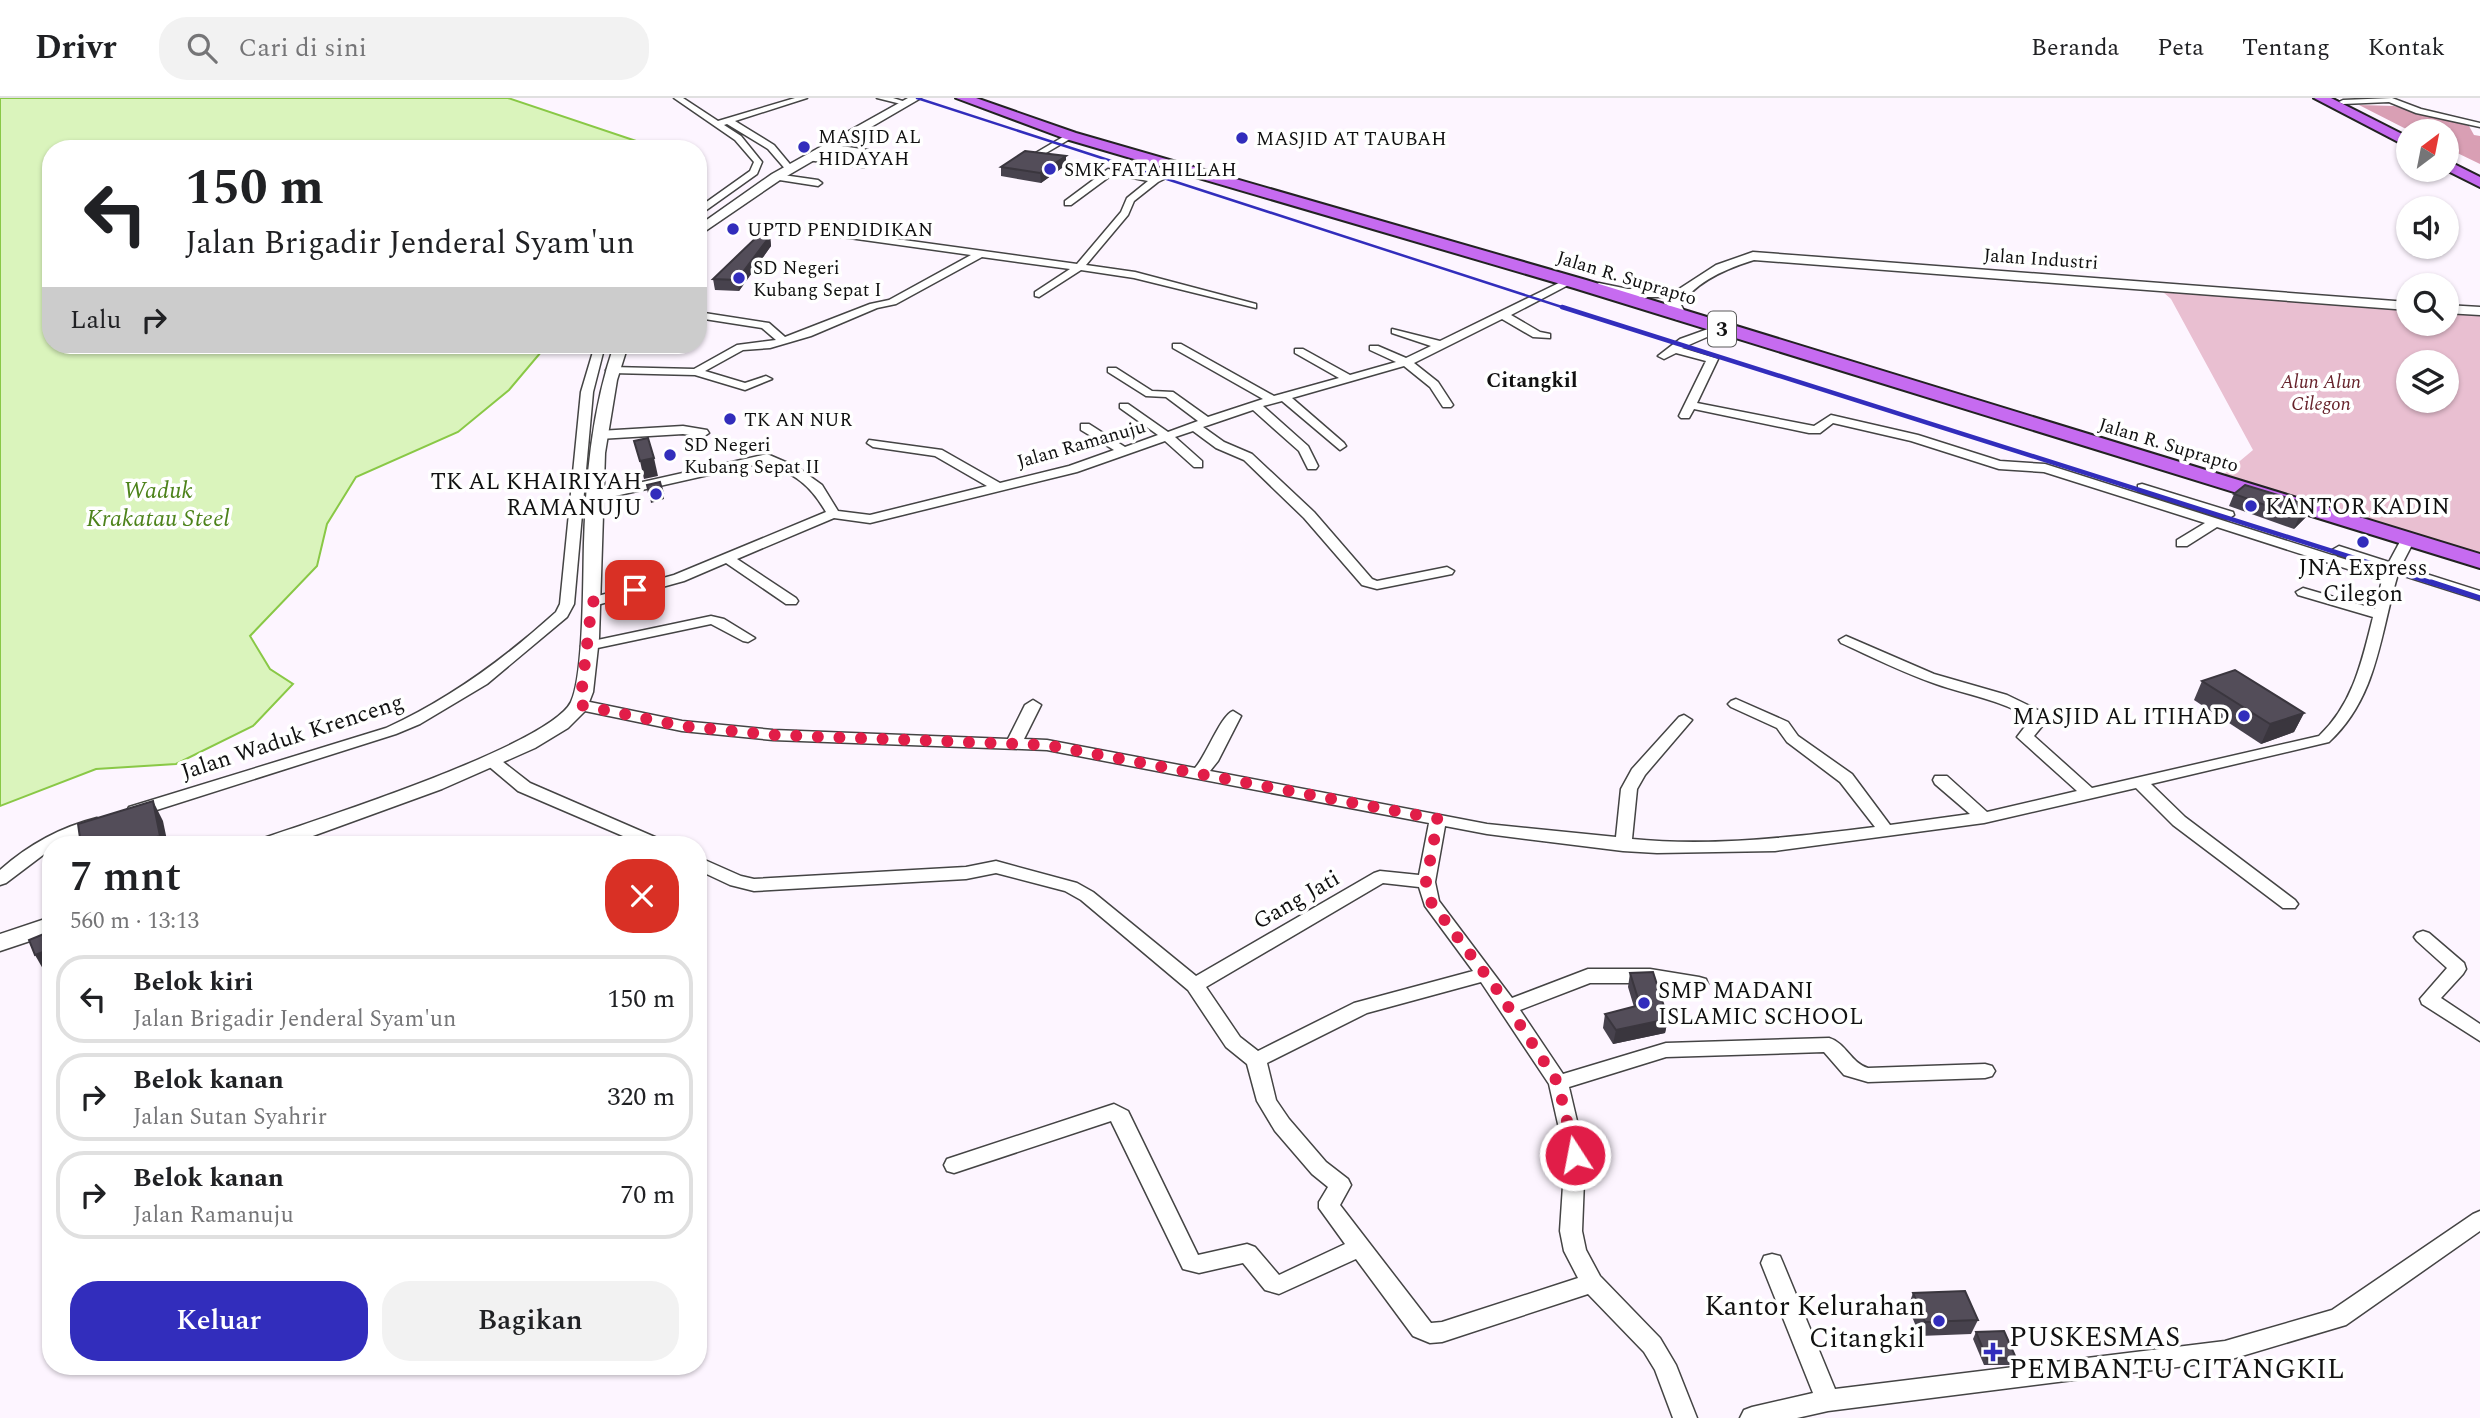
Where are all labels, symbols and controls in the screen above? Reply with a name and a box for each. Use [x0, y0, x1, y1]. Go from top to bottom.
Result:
search box [159, 17, 649, 80]
text: Drivr [35, 23, 117, 73]
text: Cari di sini [239, 28, 367, 68]
icon: search [183, 29, 221, 67]
text: Beranda [2031, 30, 2119, 66]
text: Peta [2157, 30, 2204, 66]
text: Tentang [2242, 30, 2330, 66]
text: Kontak [2368, 30, 2445, 66]
north arrow [2396, 119, 2459, 182]
map controls [2396, 119, 2459, 413]
place label: MASJID AL HIDAYAH [818, 123, 921, 174]
place label: MASJID AT TAUBAH [1256, 125, 1447, 154]
marker: MASJID AT TAUBAH [1234, 130, 1250, 146]
marker: MASJID AL HIDAYAH [796, 139, 812, 155]
text: 150 m [185, 151, 324, 226]
place label: SMK FATAHILLAH [1064, 156, 1237, 185]
marker: SMK FATAHILLAH [1042, 161, 1058, 177]
icon: left [70, 168, 161, 259]
button: sound [2396, 196, 2459, 259]
place label: UPTD PENDIDIKAN [747, 216, 933, 245]
text: Jalan Brigadir Jenderal Syam'un [185, 219, 635, 268]
marker: UPTD PENDIDIKAN [725, 221, 741, 237]
street label: Jalan Industri [1983, 241, 2099, 278]
street label: Jalan R. Suprapto [1553, 243, 1700, 314]
place label: SD Negeri Kubang Sepat I [753, 254, 882, 305]
marker: SD Negeri Kubang Sepat I [731, 270, 747, 286]
button: search [2396, 273, 2459, 336]
text: Lalu [70, 300, 121, 340]
icon: right [135, 301, 173, 339]
road number: 3 [1708, 312, 1736, 346]
button: layers [2396, 350, 2459, 413]
district label: Citangkil [1486, 365, 1578, 397]
park label: Alun Alun Cilegon [2280, 368, 2361, 419]
place label: TK AN NUR [744, 406, 853, 435]
street label: Jalan R. Suprapto [2095, 410, 2242, 481]
marker: TK AN NUR [722, 411, 738, 427]
street label: Jalan Ramanuju [1014, 412, 1149, 477]
place label: SD Negeri Kubang Sepat II [684, 431, 820, 482]
marker: SD Negeri Kubang Sepat II [662, 447, 678, 463]
place label: TK AL KHAIRIYAH RAMANUJU [431, 465, 642, 526]
water label: Waduk Krakatau Steel [86, 473, 230, 537]
marker: TK AL KHAIRIYAH RAMANUJU [648, 486, 664, 502]
place label: KANTOR KADIN [2265, 490, 2450, 525]
marker: KANTOR KADIN [2243, 498, 2259, 514]
marker: JNA Express Cilegon [2355, 534, 2371, 550]
place label: JNA Express Cilegon [2299, 551, 2427, 612]
pin [605, 560, 665, 620]
icon: arrive [616, 571, 654, 609]
street label: Jalan Waduk Krenceng [177, 685, 408, 790]
place label: MASJID AL ITIHAD [2013, 700, 2230, 735]
marker: MASJID AL ITIHAD [2236, 708, 2252, 724]
text: 7 mnt [70, 846, 181, 909]
button: close [605, 859, 679, 933]
street label: Gang Jati [1247, 861, 1347, 939]
text: 560 m · 13:13 [70, 904, 199, 939]
text: Belok kiri [133, 962, 253, 1002]
place label: SMP MADANI ISLAMIC SCHOOL [1658, 974, 1863, 1035]
text: 150 m [607, 979, 675, 1019]
icon: left [74, 980, 112, 1018]
marker: SMP MADANI ISLAMIC SCHOOL [1636, 995, 1652, 1011]
text: Jalan Brigadir Jenderal Syam'un [133, 1002, 456, 1037]
text: Belok kanan [133, 1060, 284, 1100]
text: 320 m [607, 1077, 675, 1117]
icon: right [74, 1078, 112, 1116]
text: Jalan Sutan Syahrir [133, 1100, 327, 1135]
position arrow [1538, 1118, 1612, 1192]
text: Belok kanan [133, 1158, 284, 1198]
text: 70 m [620, 1175, 675, 1215]
icon: right [74, 1176, 112, 1214]
text: Jalan Ramanuju [133, 1198, 294, 1233]
button: Keluar [70, 1281, 368, 1361]
button: Bagikan [382, 1281, 679, 1361]
place label: Kantor Kelurahan Citangkil [1704, 1285, 1925, 1360]
marker: Kantor Kelurahan Citangkil [1931, 1313, 1947, 1329]
place label: PUSKESMAS PEMBANTU CITANGKIL [2009, 1316, 2345, 1391]
marker: PUSKESMAS PEMBANTU CITANGKIL [1983, 1342, 2003, 1362]

